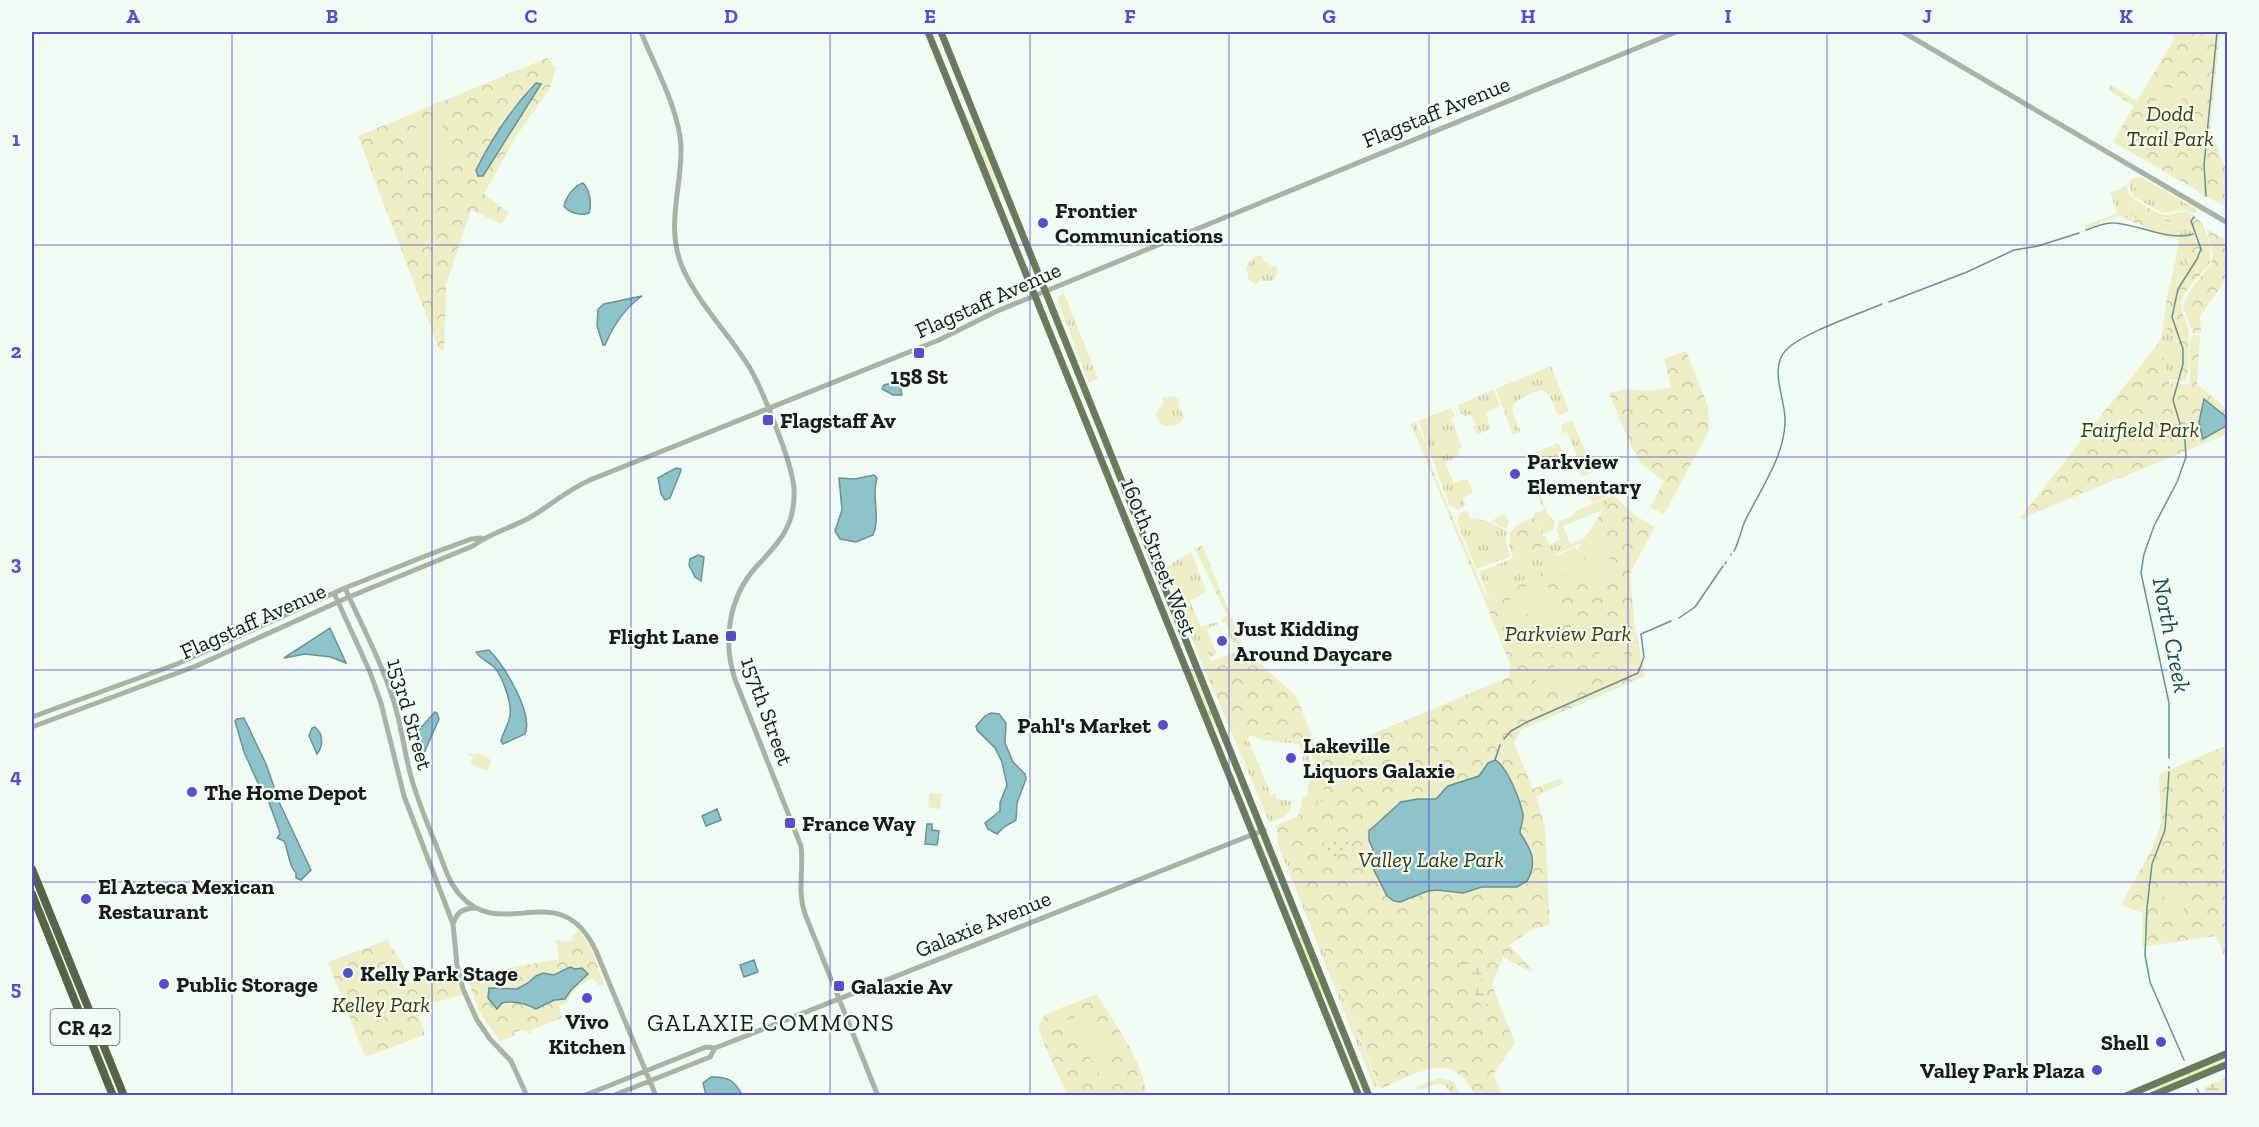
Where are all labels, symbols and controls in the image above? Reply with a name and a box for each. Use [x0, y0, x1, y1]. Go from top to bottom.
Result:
text: A [126, 4, 140, 28]
text: B [326, 4, 338, 28]
text: C [525, 4, 538, 28]
text: D [724, 4, 738, 28]
text: E [924, 4, 936, 28]
text: F [1124, 4, 1136, 28]
text: G [1322, 4, 1336, 28]
text: H [1520, 4, 1536, 28]
text: I [1724, 4, 1732, 28]
text: J [1922, 4, 1932, 28]
text: K [2119, 4, 2133, 28]
street label: Flagstaff Avenue [1358, 70, 1514, 154]
park label: Dodd Trail Park [2126, 100, 2214, 152]
text: 1 [12, 127, 20, 151]
place label: Frontier Communications [1055, 197, 1223, 249]
marker: Frontier Communications [1036, 216, 1050, 230]
street label: Flagstaff Avenue [911, 256, 1065, 344]
text: 2 [11, 339, 22, 363]
marker: 158 St [912, 346, 926, 360]
place label: 158 St [890, 363, 948, 390]
place label: Flagstaff Av [780, 407, 896, 434]
marker: Flagstaff Av [761, 413, 775, 427]
park label: Fairfield Park [2081, 416, 2199, 443]
place label: Parkview Elementary [1527, 448, 1641, 500]
marker: Parkview Elementary [1508, 467, 1522, 481]
street label: 160th Street West [1115, 474, 1203, 641]
text: 3 [11, 551, 22, 575]
water label: North Creek [2147, 575, 2197, 695]
street label: Flagstaff Avenue [176, 577, 330, 665]
place label: Just Kidding Around Daycare [1234, 615, 1393, 667]
park label: Parkview Park [1505, 620, 1632, 647]
place label: Flight Lane [608, 623, 719, 650]
marker: Flight Lane [724, 629, 738, 643]
marker: Just Kidding Around Daycare [1215, 634, 1229, 648]
street label: 157th Street [735, 653, 799, 770]
street label: 153rd Street [381, 655, 439, 774]
place label: Pahl's Market [1017, 712, 1151, 739]
marker: Pahl's Market [1156, 718, 1170, 732]
place label: Lakeville Liquors Galaxie [1303, 732, 1455, 784]
marker: Lakeville Liquors Galaxie [1284, 751, 1298, 765]
text: 4 [10, 764, 22, 788]
place label: The Home Depot [204, 779, 367, 806]
marker: The Home Depot [185, 785, 199, 799]
place label: France Way [802, 810, 916, 837]
marker: France Way [783, 816, 797, 830]
park label: Valley Lake Park [1358, 846, 1504, 873]
place label: El Azteca Mexican Restaurant [98, 873, 274, 925]
street label: Galaxie Avenue [911, 884, 1055, 964]
marker: El Azteca Mexican Restaurant [79, 892, 93, 906]
place label: Kelly Park Stage [360, 960, 518, 987]
marker: Kelly Park Stage [341, 966, 355, 980]
place label: Public Storage [176, 971, 318, 998]
place label: Galaxie Av [851, 973, 953, 1000]
text: 5 [11, 976, 21, 1000]
marker: Public Storage [157, 977, 171, 991]
marker: Galaxie Av [832, 979, 846, 993]
park label: Kelley Park [332, 991, 430, 1018]
marker: Vivo Kitchen [580, 991, 594, 1005]
place label: Vivo Kitchen [549, 1008, 625, 1060]
district label: GALAXIE COMMONS [647, 1008, 895, 1037]
road number: CR 42 [50, 1009, 119, 1045]
place label: Shell [2101, 1029, 2149, 1056]
marker: Shell [2154, 1035, 2168, 1049]
place label: Valley Park Plaza [1920, 1057, 2085, 1084]
marker: Valley Park Plaza [2090, 1063, 2104, 1077]

